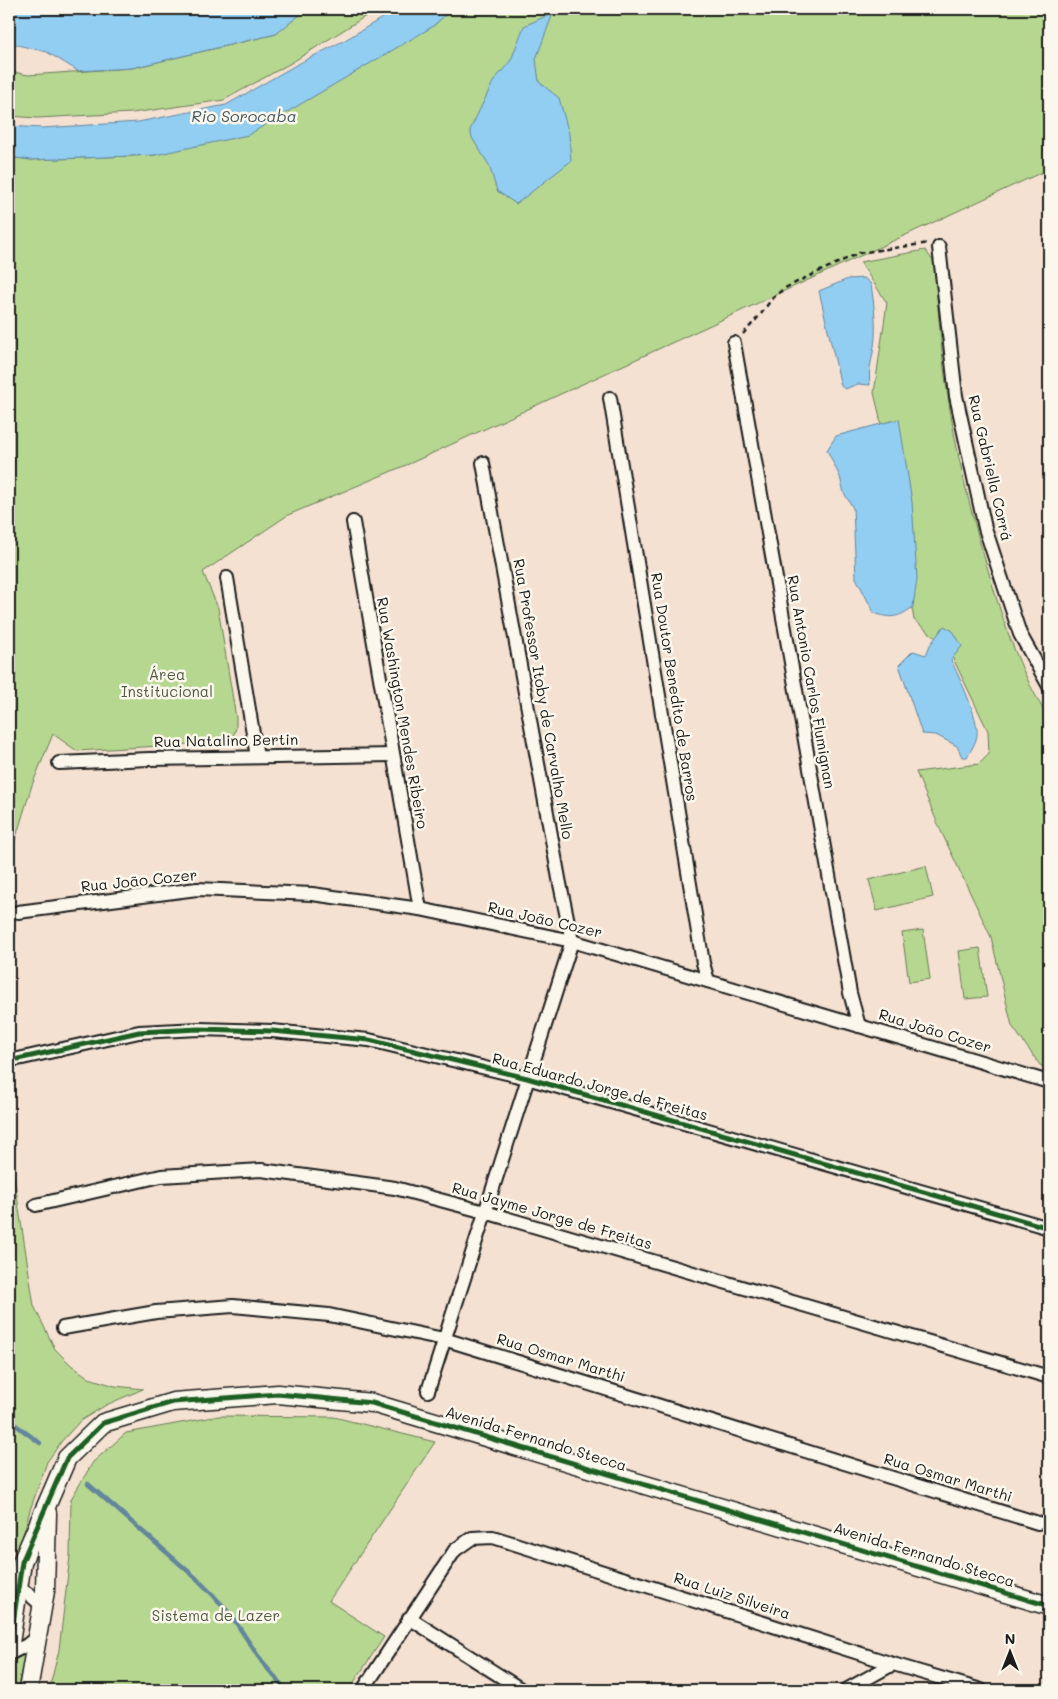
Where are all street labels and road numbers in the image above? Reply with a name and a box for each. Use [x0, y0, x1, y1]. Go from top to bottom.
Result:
street label: Rua Gabriella Corrá [964, 393, 1017, 543]
street label: Rua Professor Itoby de Carvalho Mello [509, 557, 579, 841]
street label: Rua Doutor Benedito de Barros [647, 571, 703, 803]
street label: Rua Antonio Carlos Flumignan [783, 573, 841, 790]
street label: Rua Washington Mendes Ribeiro [373, 595, 433, 830]
street label: Rua Natalino Bertin [154, 729, 298, 751]
street label: Rua João Cozer [80, 864, 198, 896]
street label: Rua João Cozer [486, 896, 604, 942]
street label: Rua João Cozer [876, 1003, 994, 1057]
street label: Rua Eduardo Jorge de Freitas [490, 1048, 710, 1124]
street label: Rua Jayme Jorge de Freitas [450, 1177, 655, 1253]
street label: Rua Osmar Marthi [495, 1328, 628, 1386]
street label: Avenida Fernando Stecca [443, 1401, 629, 1475]
street label: Rua Osmar Marthi [882, 1448, 1015, 1506]
street label: Avenida Fernando Stecca [831, 1517, 1017, 1591]
street label: Rua Luiz Silveira [672, 1567, 793, 1623]

